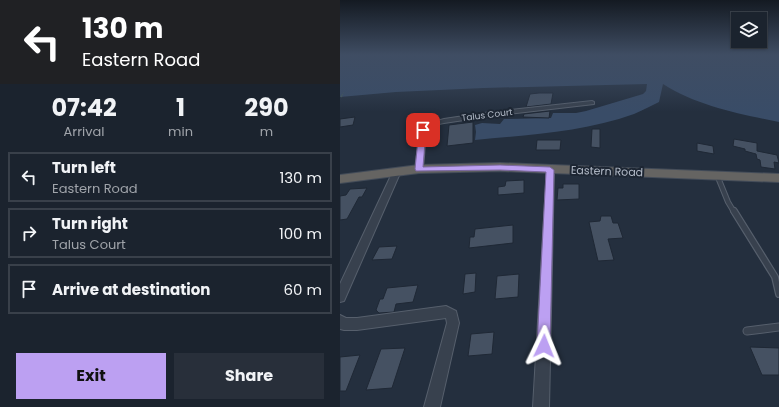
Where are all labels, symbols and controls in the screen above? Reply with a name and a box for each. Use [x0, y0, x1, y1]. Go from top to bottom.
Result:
text: 130 m [82, 9, 163, 48]
map controls [731, 12, 767, 48]
button: layers [731, 12, 767, 48]
icon: left [16, 16, 68, 68]
text: Eastern Road [82, 47, 200, 72]
text: 07:42 [51, 91, 117, 124]
text: 1 [176, 91, 185, 124]
text: 290 [244, 91, 289, 124]
street label: Talus Court [461, 106, 513, 124]
pin [406, 113, 440, 147]
icon: arrive [412, 119, 434, 141]
text: Arrival [64, 122, 105, 141]
text: min [168, 122, 193, 141]
text: m [260, 122, 273, 141]
text: Turn left [52, 157, 116, 178]
street label: Eastern Road [571, 162, 643, 180]
icon: left [18, 166, 40, 188]
text: 130 m [279, 167, 322, 188]
text: Eastern Road [52, 179, 137, 198]
text: Turn right [52, 213, 128, 234]
icon: right [18, 222, 40, 244]
text: 100 m [279, 223, 322, 244]
text: Talus Court [52, 235, 126, 254]
icon: arrive [18, 278, 40, 300]
text: Arrive at destination [52, 279, 210, 300]
text: 60 m [284, 279, 322, 300]
position arrow [523, 325, 565, 367]
button: Exit [16, 353, 166, 399]
button: Share [174, 353, 324, 399]

